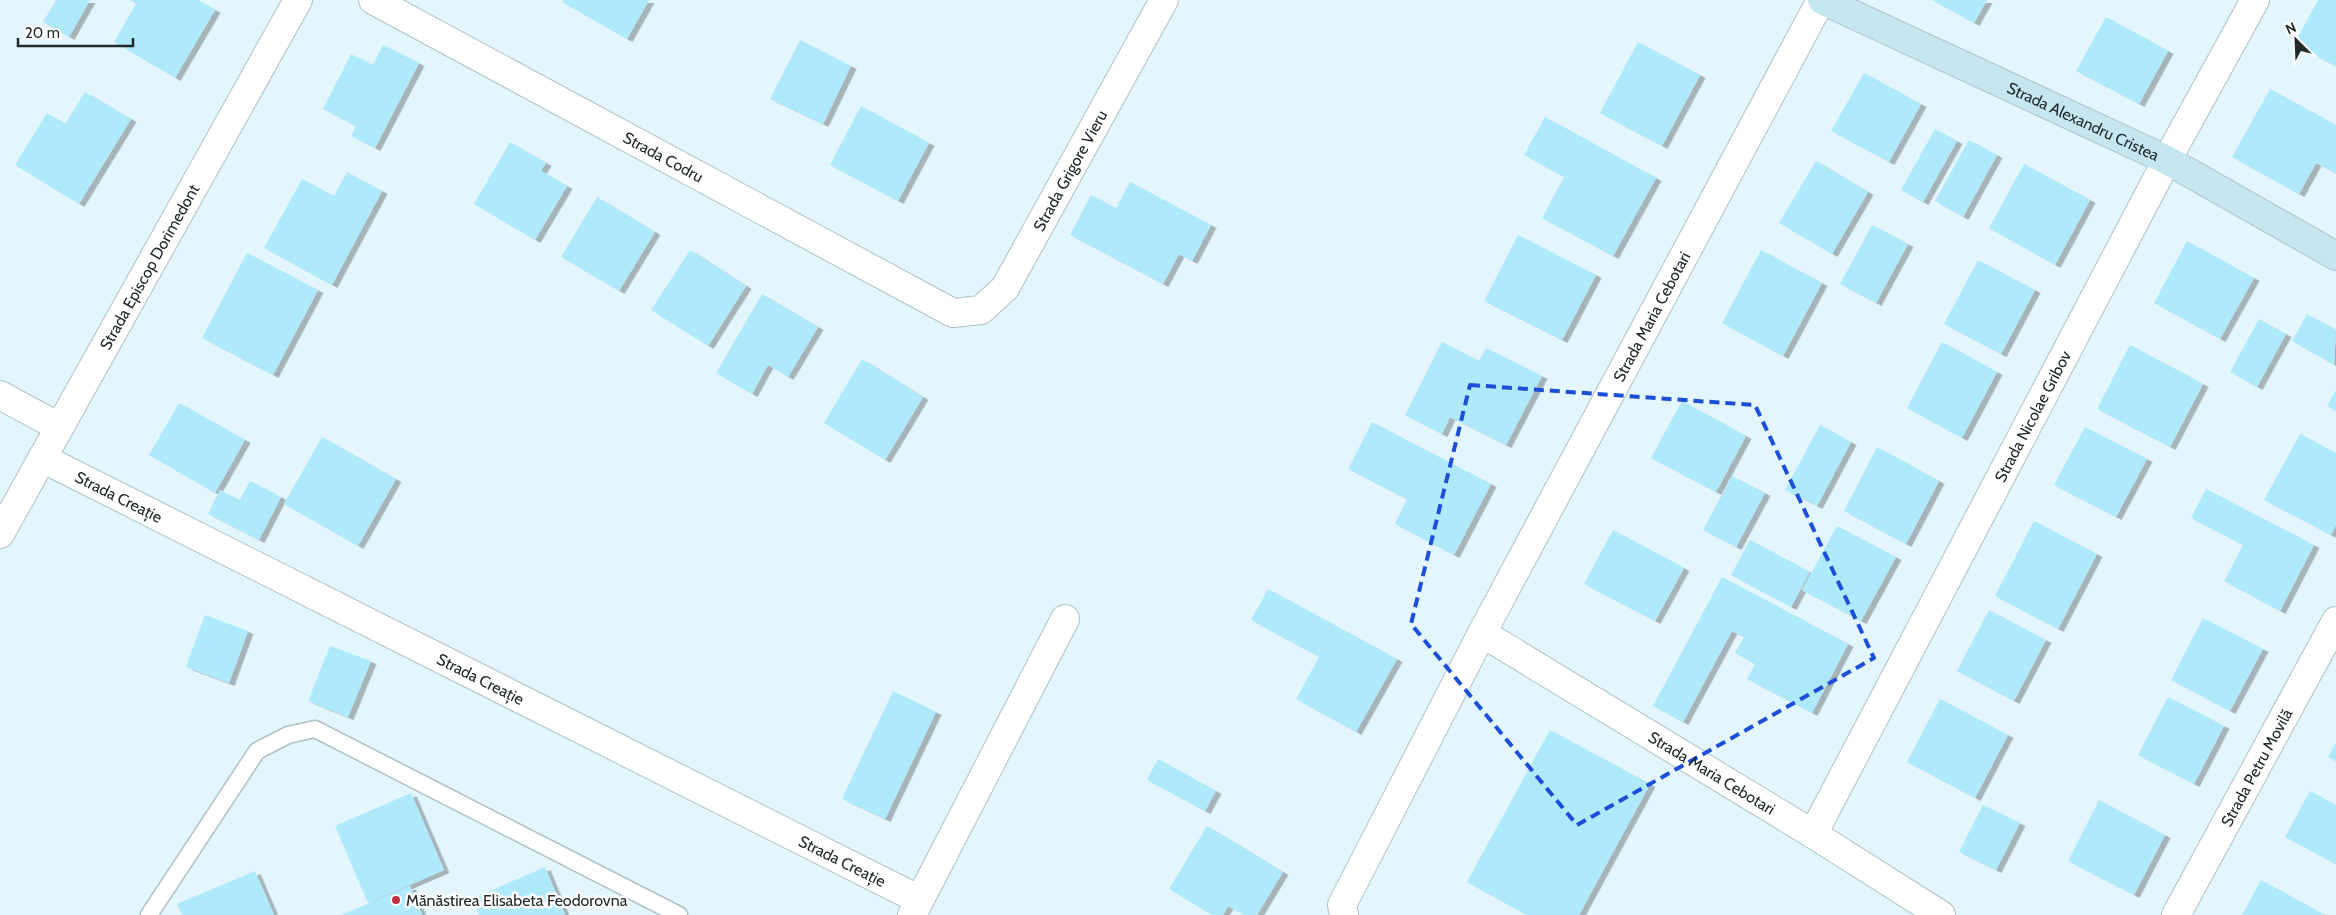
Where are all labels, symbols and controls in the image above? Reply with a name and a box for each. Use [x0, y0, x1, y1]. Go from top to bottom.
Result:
scale bar [18, 15, 132, 47]
north arrow [2271, 15, 2321, 65]
text: N [2283, 18, 2299, 38]
text: 20 m [25, 24, 60, 42]
street label: Strada Alexandru Cristea [2004, 78, 2162, 165]
street label: Strada Grigore Vieru [1029, 107, 1111, 234]
street label: Strada Codru [620, 127, 707, 186]
street label: Strada Episcop Dorimedont [95, 180, 203, 353]
street label: Strada Maria Cebotari [1609, 248, 1694, 385]
street label: Strada Nicolae Gribov [1990, 347, 2075, 485]
street label: Strada Creație [72, 467, 165, 526]
street label: Strada Creație [434, 649, 527, 709]
street label: Strada Petru Movilă [2217, 705, 2296, 830]
street label: Strada Maria Cebotari [1645, 727, 1779, 818]
street label: Strada Creație [796, 831, 889, 891]
place label: Mănăstirea Elisabeta Feodorovna [406, 891, 628, 910]
marker: Mănăstirea Elisabeta Feodorovna [390, 894, 402, 906]

